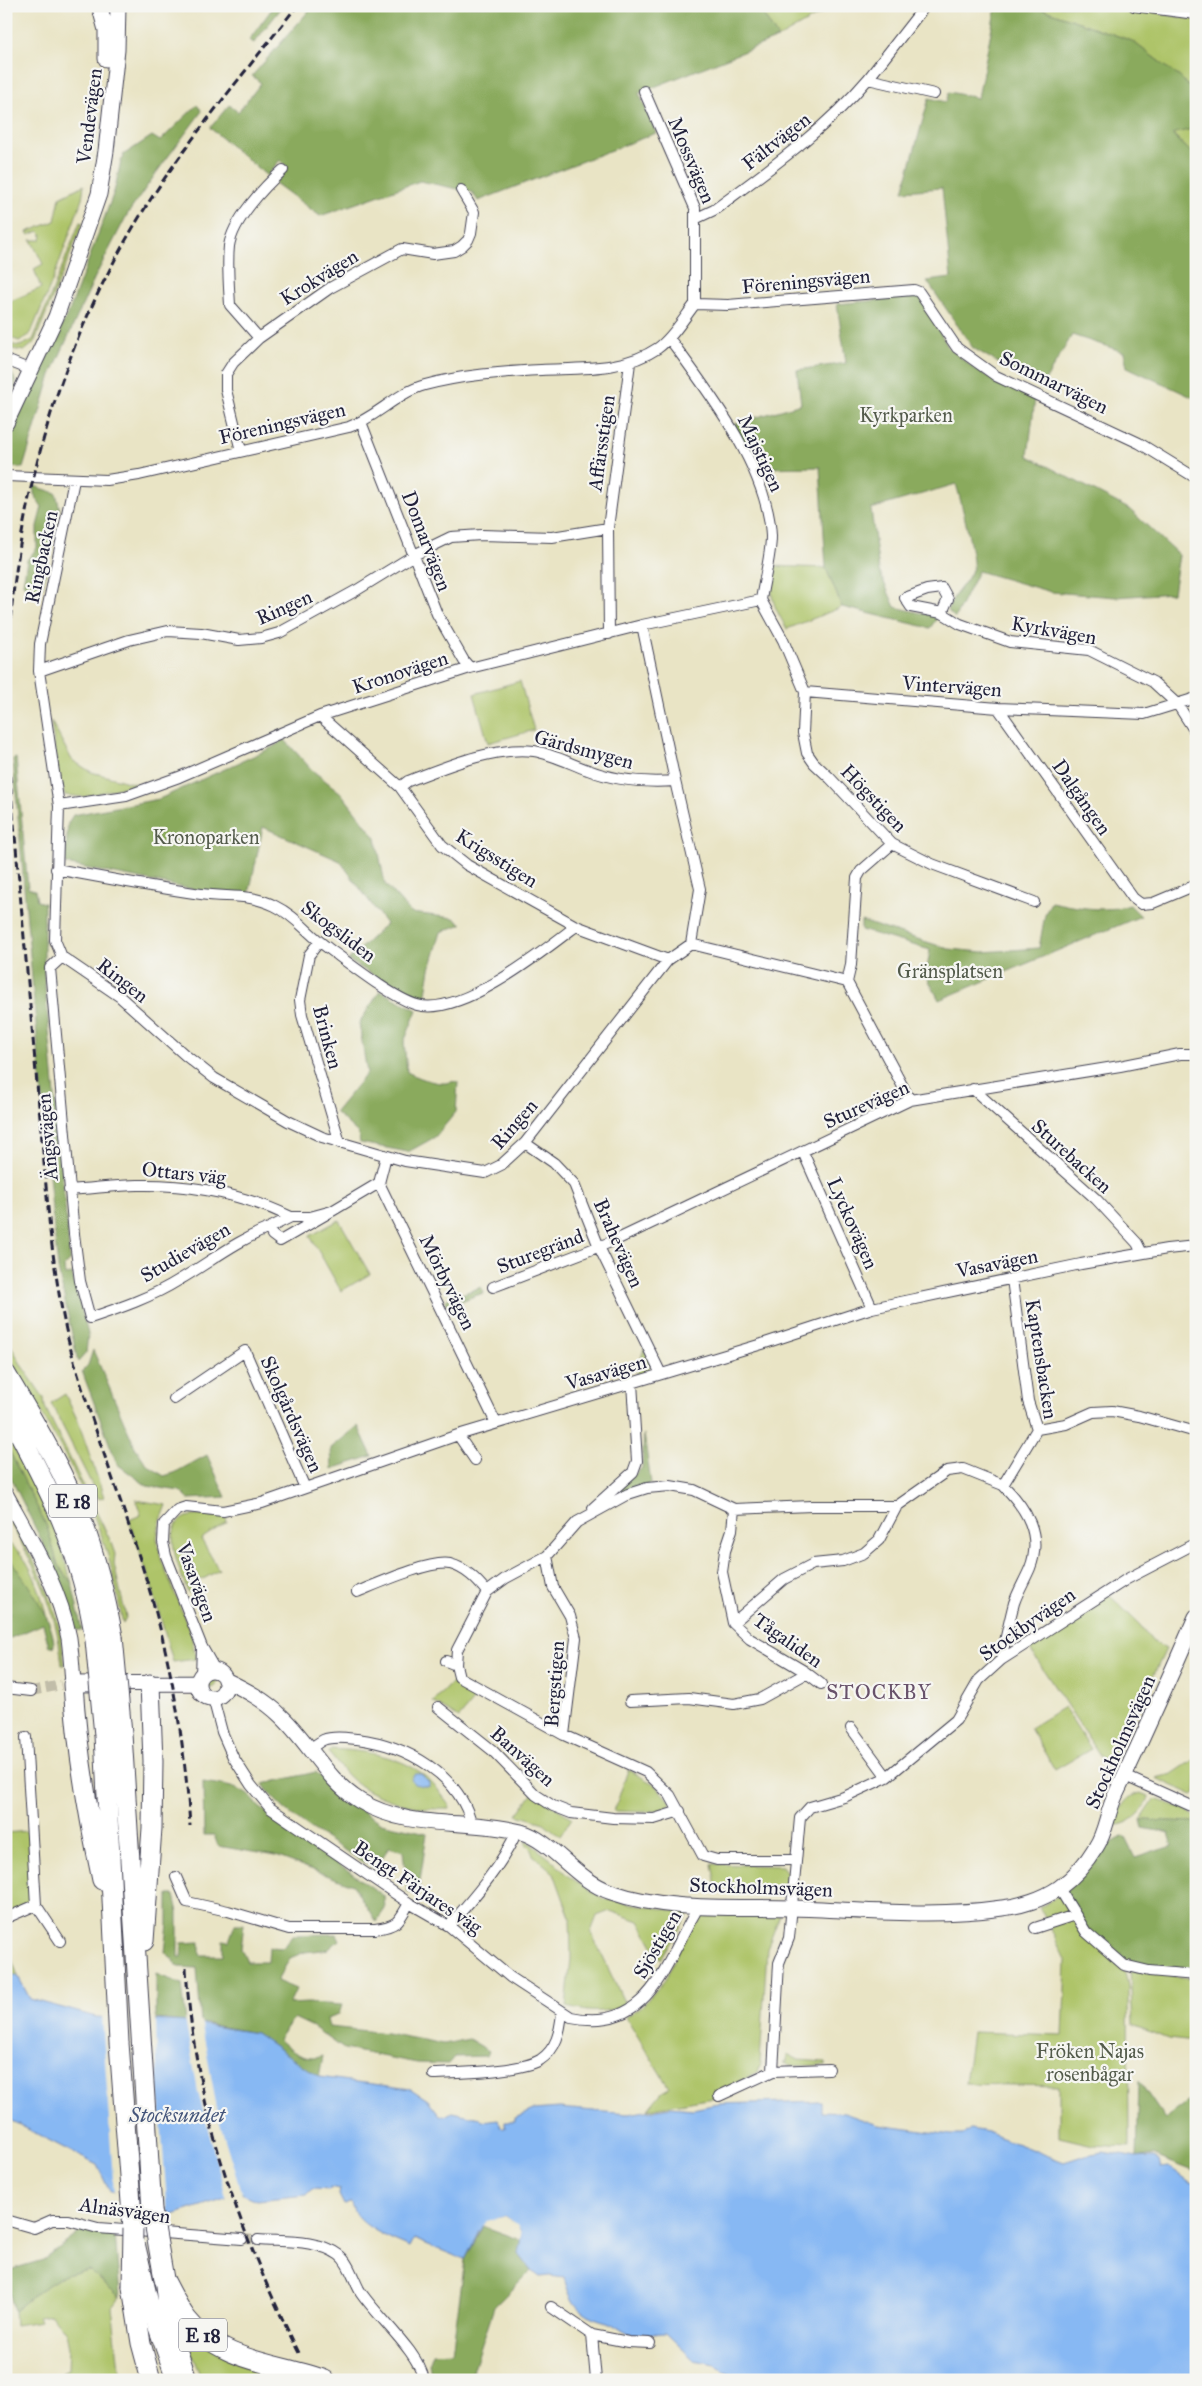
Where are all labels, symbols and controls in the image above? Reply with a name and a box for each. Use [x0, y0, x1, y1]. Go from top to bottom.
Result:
street label: Vendevägen [71, 67, 108, 166]
street label: Fältvägen [737, 107, 816, 176]
street label: Mossvägen [662, 113, 721, 207]
street label: Krokvägen [276, 244, 363, 311]
street label: Föreningsvägen [741, 263, 872, 300]
street label: Sommarvägen [995, 345, 1112, 420]
street label: Affärsstigen [582, 393, 621, 494]
street label: Föreningsvägen [216, 397, 348, 450]
park label: Kyrkparken [859, 403, 953, 427]
street label: Majstigen [732, 411, 789, 496]
street label: Domarvägen [396, 487, 457, 595]
street label: Ringbacken [19, 508, 64, 606]
street label: Ringen [252, 584, 316, 631]
street label: Kyrkvägen [1009, 611, 1099, 650]
street label: Kronovägen [349, 645, 451, 700]
street label: Vintervägen [900, 670, 1003, 702]
street label: Gärdsmygen [531, 724, 637, 775]
street label: Dalgången [1046, 755, 1117, 840]
street label: Högstigen [835, 759, 912, 838]
street label: Krigsstigen [451, 823, 543, 894]
park label: Kronoparken [153, 825, 260, 849]
street label: Skogsliden [296, 895, 381, 968]
street label: Ringen [92, 952, 154, 1008]
park label: Gränsplatsen [897, 959, 1003, 983]
street label: Brinken [308, 1002, 348, 1072]
street label: Sturevägen [819, 1074, 913, 1134]
street label: Ängsvägen [31, 1092, 64, 1183]
street label: Ringen [486, 1094, 543, 1155]
street label: Sturebacken [1027, 1114, 1117, 1198]
street label: Ottars väg [141, 1157, 228, 1190]
street label: Lyckovägen [821, 1173, 884, 1273]
street label: Brahevägen [588, 1195, 649, 1292]
street label: Studievägen [136, 1217, 235, 1288]
street label: Sturegränd [493, 1223, 587, 1279]
street label: Mörbyvägen [414, 1230, 482, 1334]
street label: Vasavägen [953, 1243, 1040, 1284]
street label: Kaptensbacken [1021, 1297, 1063, 1421]
street label: Vasavägen [562, 1349, 650, 1396]
street label: Skolgårdsvägen [255, 1352, 328, 1477]
road number: E 18 [49, 1484, 97, 1518]
street label: Vasavägen [170, 1538, 223, 1626]
street label: Stockbyvägen [974, 1582, 1080, 1667]
street label: Tågaliden [748, 1607, 828, 1674]
street label: Bergstigen [539, 1640, 570, 1728]
street label: Stockholmsvägen [1080, 1671, 1161, 1813]
district label: STOCKBY [826, 1679, 932, 1705]
street label: Banvägen [485, 1721, 560, 1792]
street label: Bengt Färjares väg [349, 1835, 487, 1940]
street label: Stockholmsvägen [689, 1872, 833, 1903]
street label: Sjöstigen [628, 1905, 687, 1983]
park label: Fröken Najas rosenbågar [1036, 2039, 1144, 2087]
water label: Stocksundet [128, 2102, 227, 2128]
street label: Alnäsvägen [77, 2192, 172, 2229]
road number: E 18 [179, 2318, 227, 2352]

